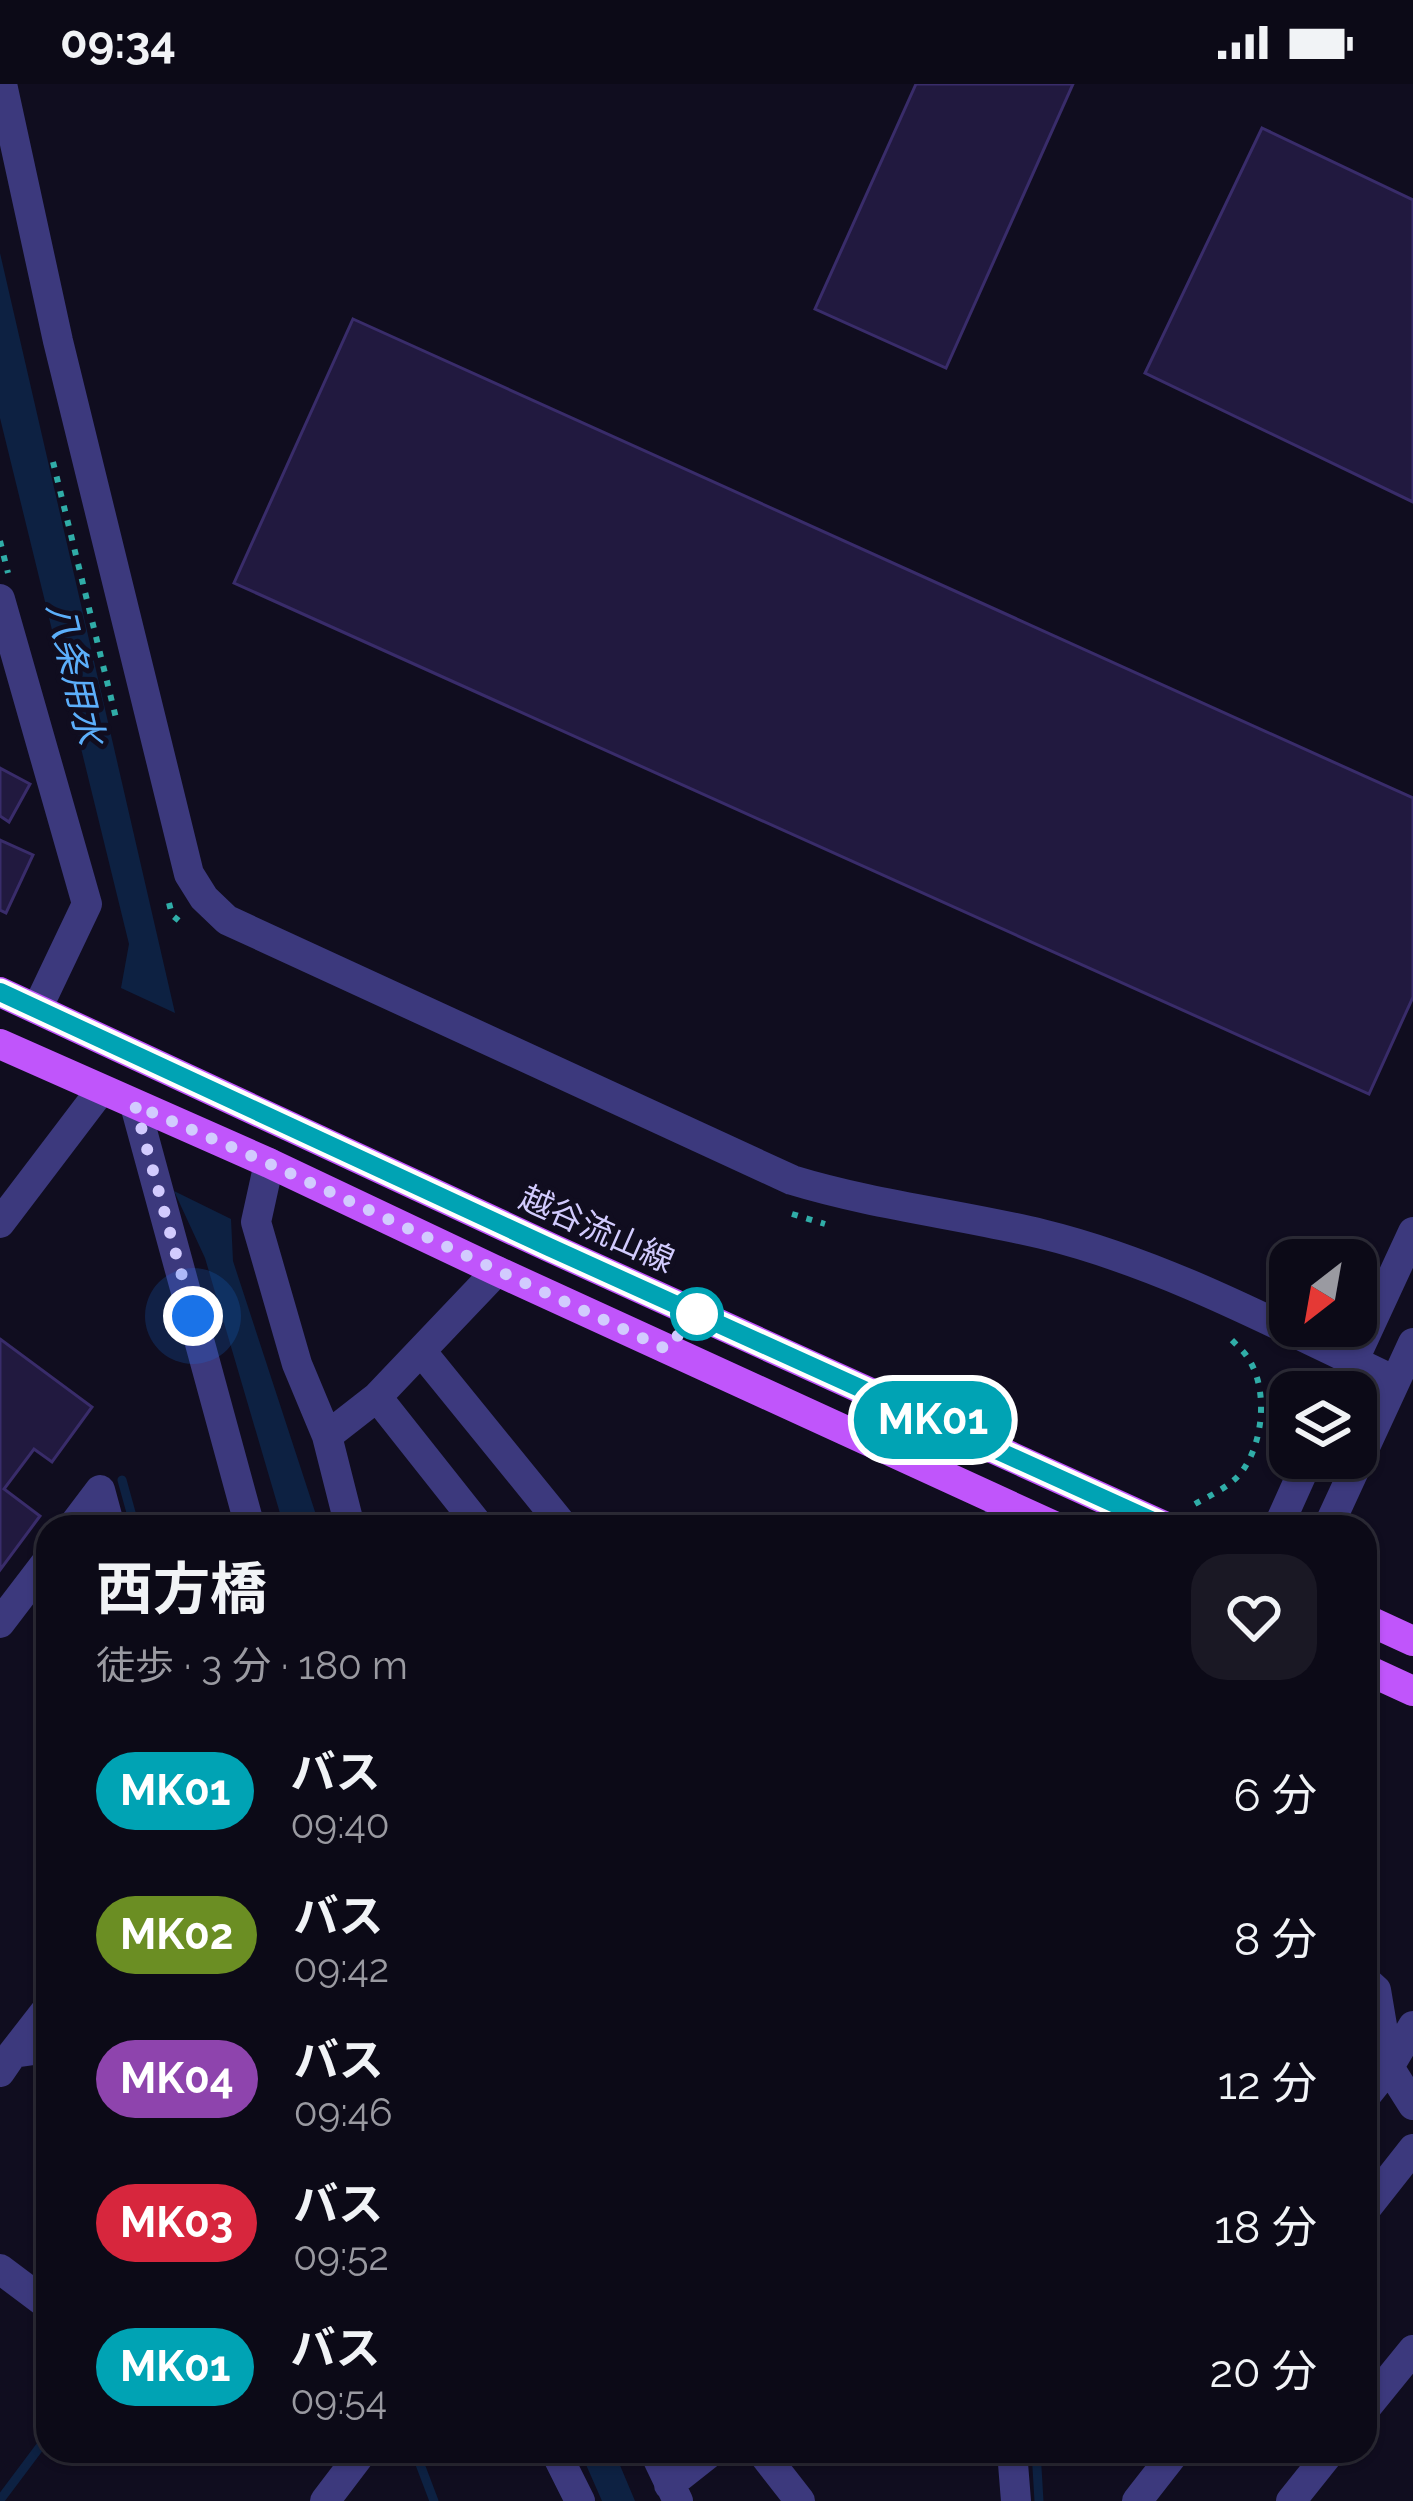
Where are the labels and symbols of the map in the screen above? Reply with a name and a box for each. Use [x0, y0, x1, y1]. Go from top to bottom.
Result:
water label: 八条用水 [39, 598, 114, 752]
street label: 越谷流山線 [514, 1178, 680, 1280]
north arrow [1269, 1239, 1377, 1347]
your location [163, 1286, 223, 1346]
unlabelled marker [672, 1289, 722, 1339]
line badge: MK01 [849, 1381, 1017, 1459]

